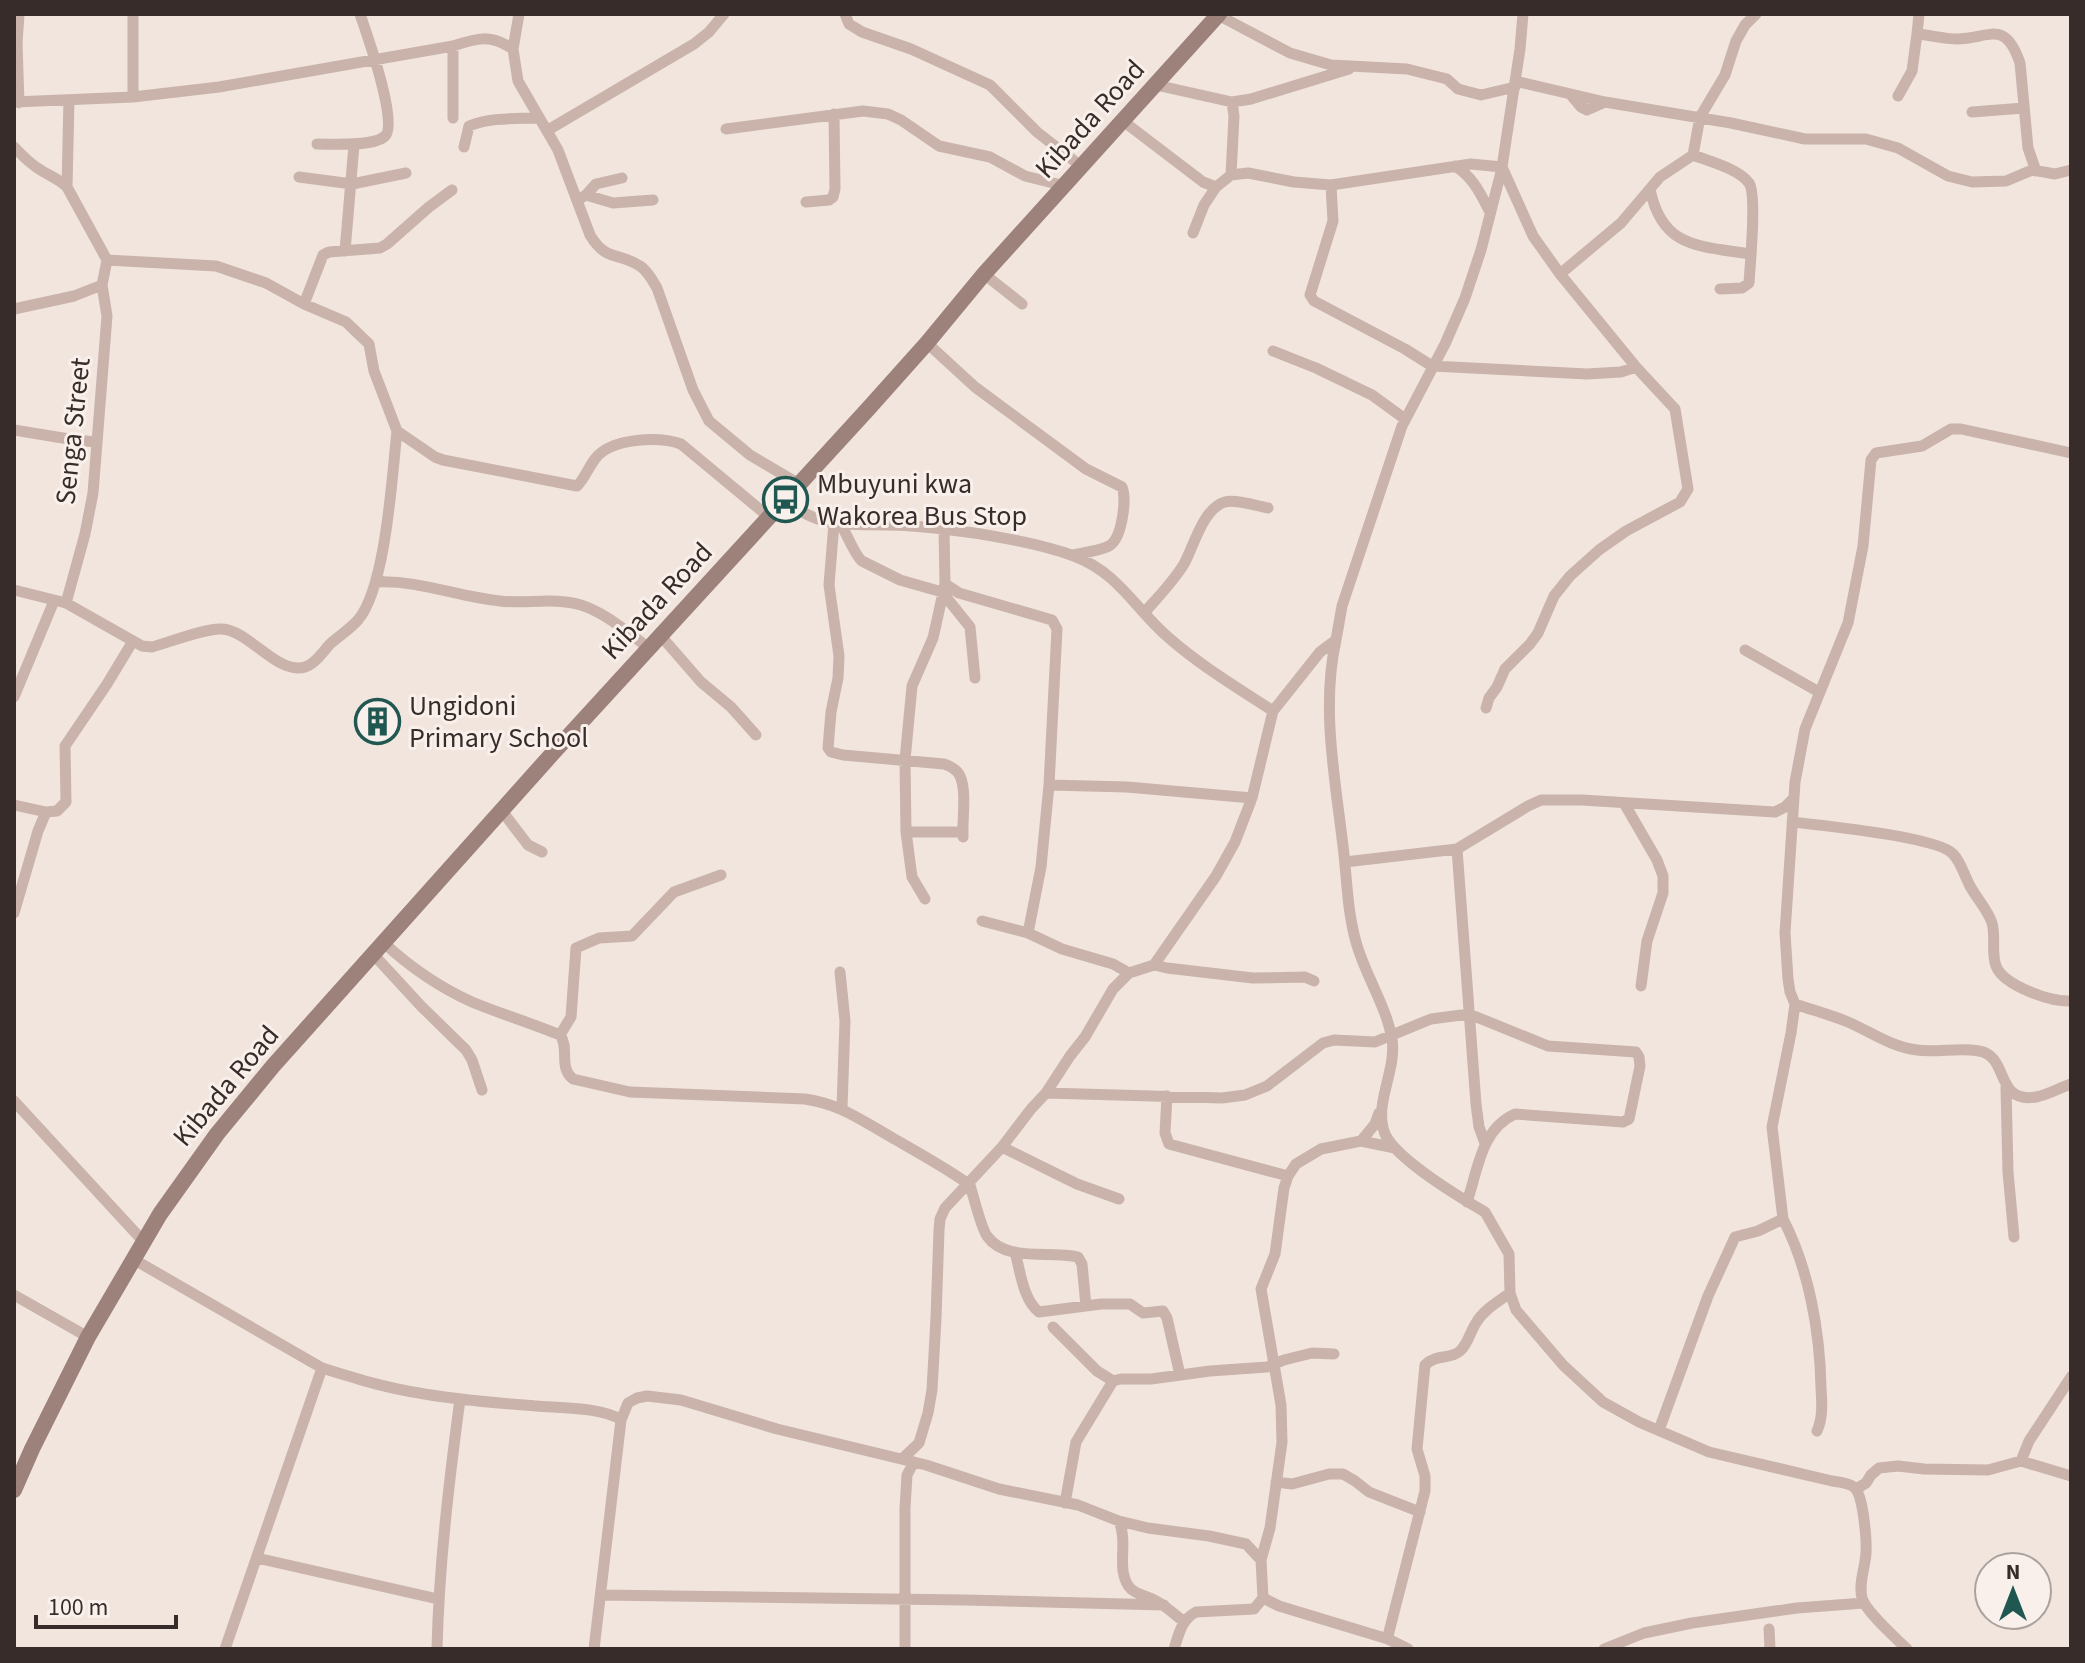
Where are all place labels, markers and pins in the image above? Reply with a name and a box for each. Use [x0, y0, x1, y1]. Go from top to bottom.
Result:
place label: Mbuyuni kwa Wakorea Bus Stop [817, 464, 1027, 536]
bus stop icon: Mbuyuni kwa Wakorea Bus Stop [762, 476, 810, 524]
place label: Ungidoni Primary School [409, 686, 588, 758]
building icon: Ungidoni Primary School [354, 698, 402, 746]

